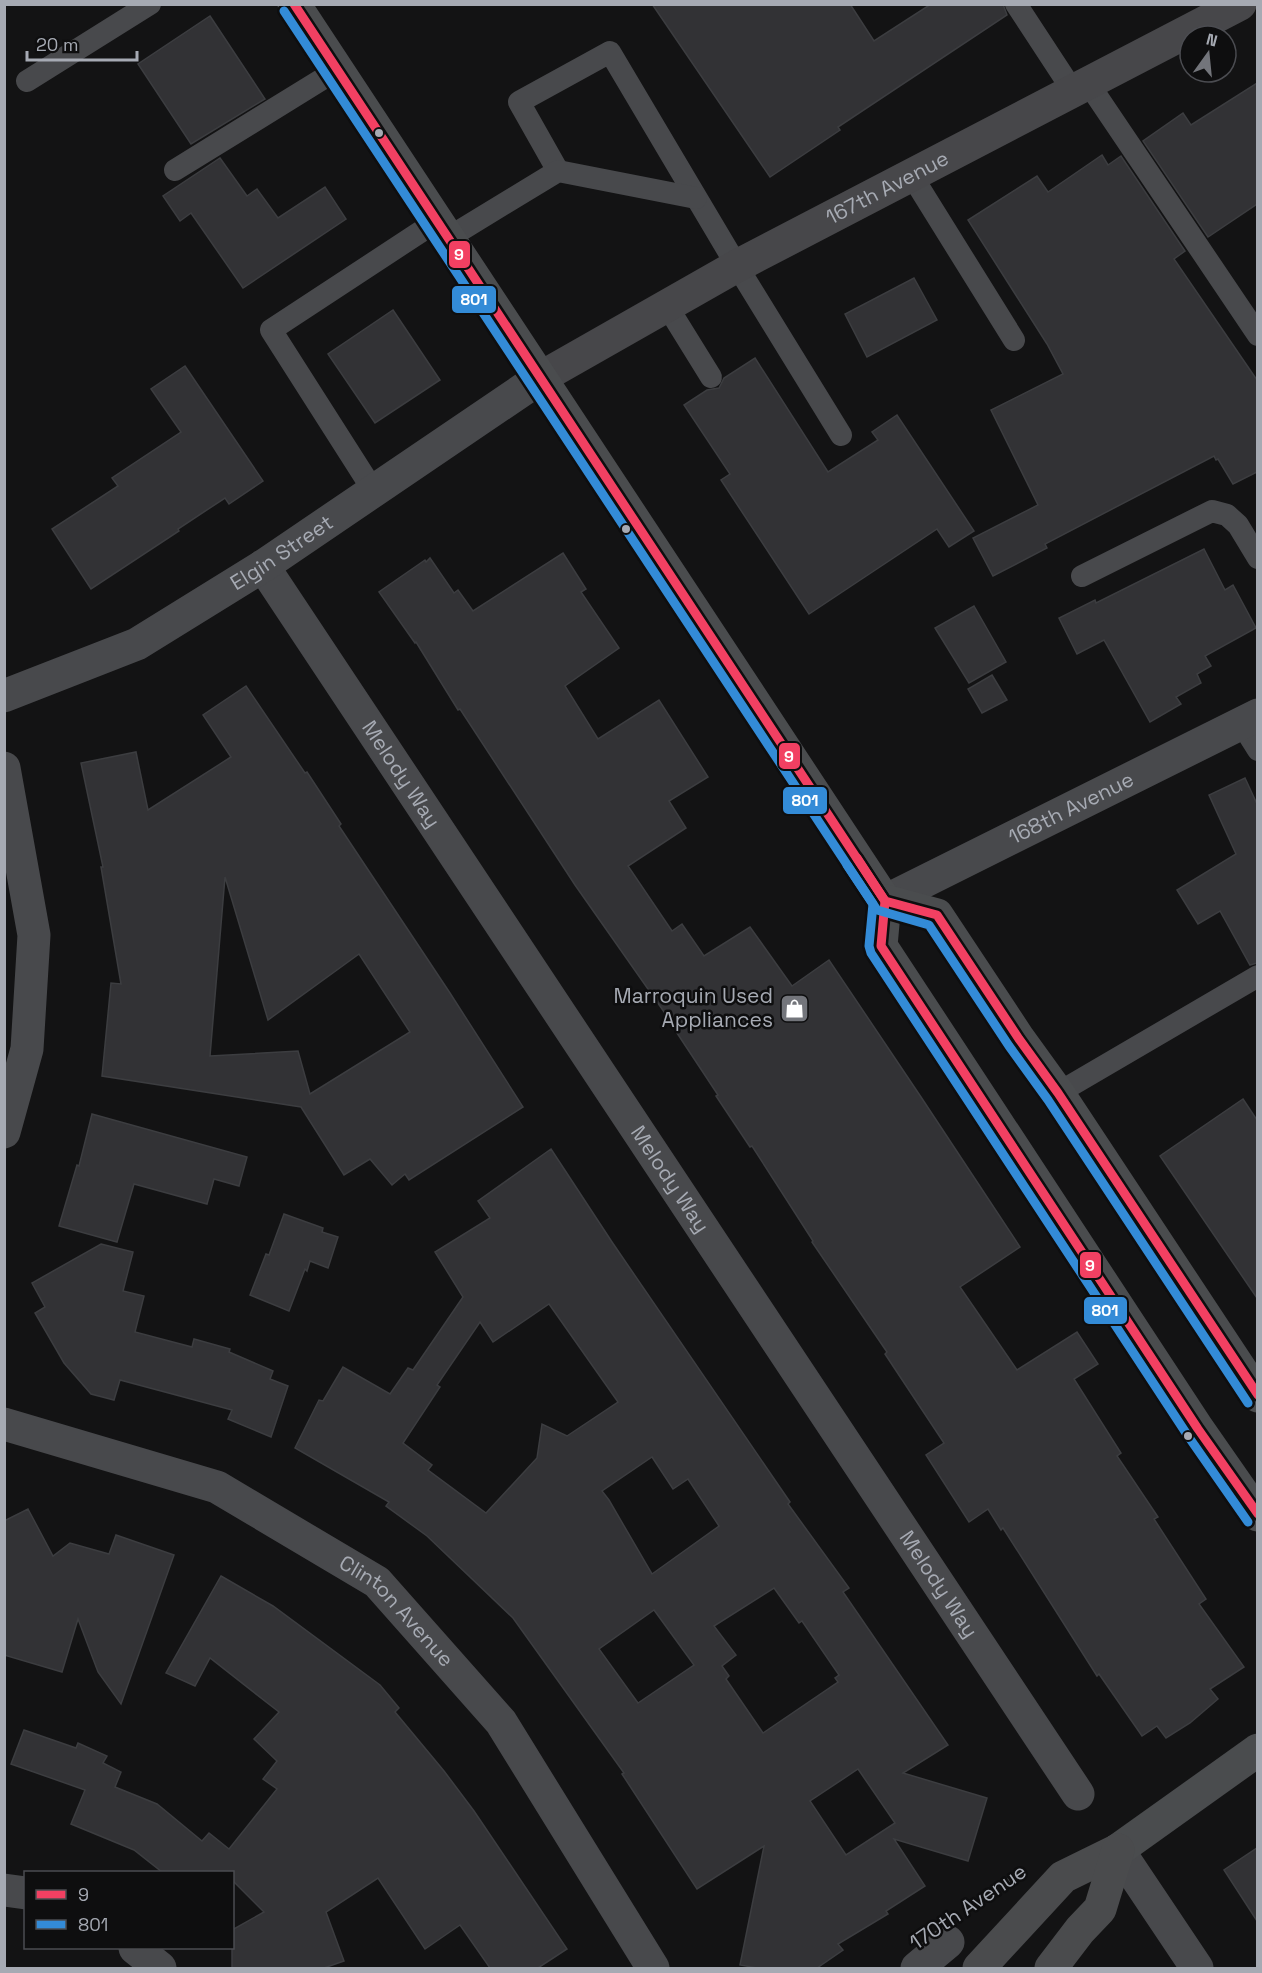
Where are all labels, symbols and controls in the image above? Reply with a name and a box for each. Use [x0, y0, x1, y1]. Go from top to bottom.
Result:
scale bar [27, 24, 136, 62]
north arrow [1178, 24, 1238, 84]
text: N [1204, 28, 1220, 52]
text: 20 m [36, 33, 79, 56]
unlabelled marker [373, 127, 385, 139]
street label: 167th Avenue [821, 144, 953, 230]
line badge: 9 [448, 240, 471, 269]
text: 9 [454, 244, 464, 265]
line badge: 801 [451, 285, 497, 314]
text: 801 [460, 289, 488, 310]
street label: Elgin Street [225, 508, 338, 596]
unlabelled marker [620, 523, 632, 535]
street label: Melody Way [356, 715, 447, 833]
line badge: 9 [778, 742, 801, 770]
text: 9 [784, 746, 794, 767]
street label: 168th Avenue [1004, 765, 1138, 850]
line badge: 801 [782, 786, 828, 815]
text: 801 [791, 790, 819, 811]
place label: Marroquin Used Appliances [614, 982, 773, 1033]
shop icon: Marroquin Used Appliances [778, 992, 810, 1024]
street label: Melody Way [625, 1120, 716, 1238]
line badge: 9 [1079, 1251, 1102, 1279]
text: 9 [1085, 1255, 1095, 1276]
line badge: 801 [1083, 1296, 1128, 1325]
text: 801 [1091, 1300, 1119, 1321]
unlabelled marker [1182, 1430, 1194, 1442]
street label: Melody Way [894, 1525, 984, 1643]
street label: Clinton Avenue [335, 1549, 460, 1672]
street label: 170th Avenue [904, 1857, 1032, 1956]
legend [24, 1871, 234, 1949]
text: 9 [78, 1883, 89, 1906]
text: 801 [78, 1913, 108, 1936]

